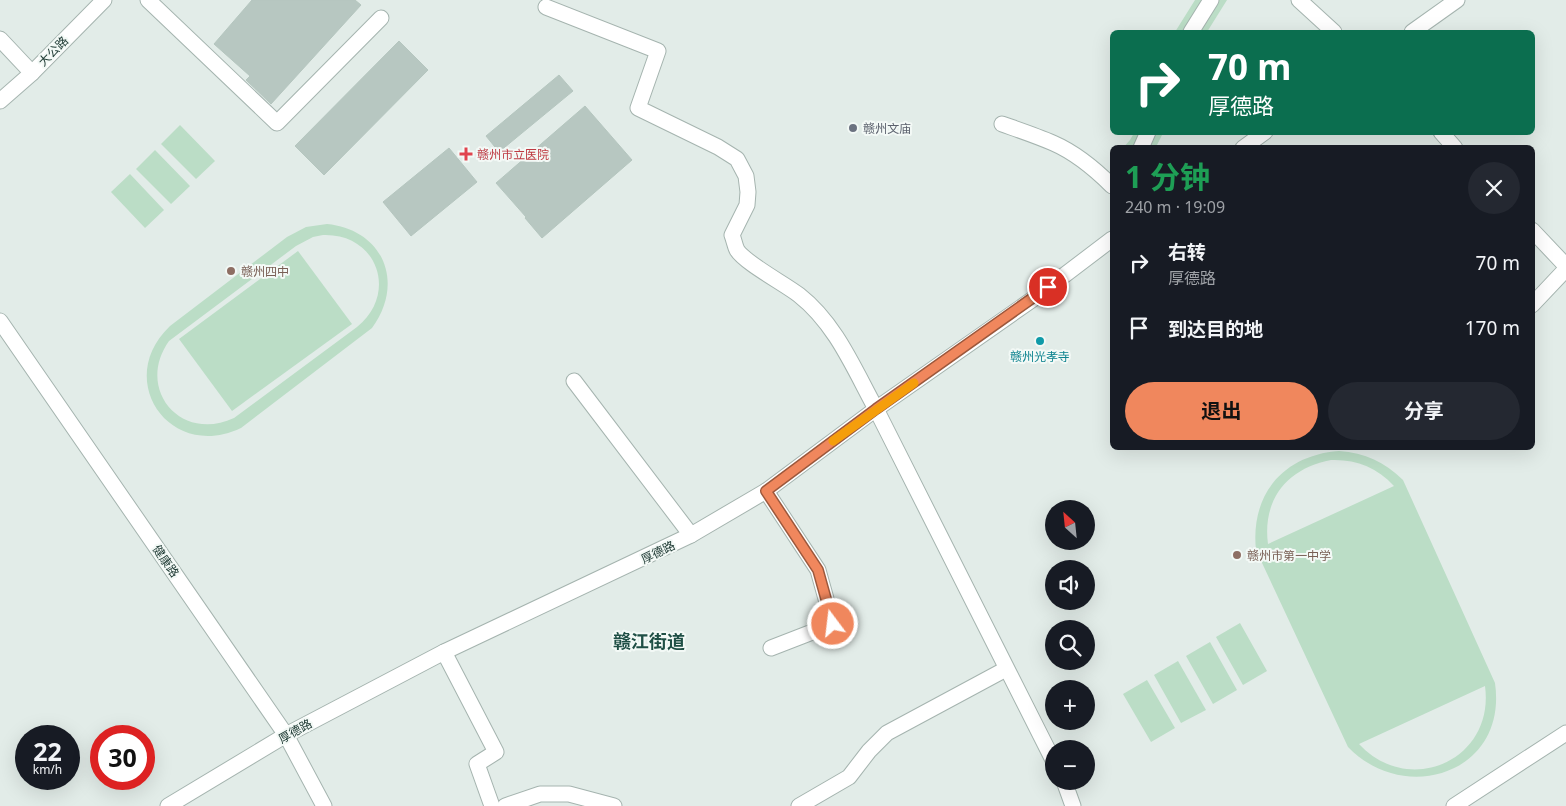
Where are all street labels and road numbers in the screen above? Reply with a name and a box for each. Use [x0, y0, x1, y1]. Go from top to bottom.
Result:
street label: 大公路 [34, 32, 72, 70]
street label: 厚德路 [638, 536, 678, 568]
street label: 健康路 [149, 541, 183, 581]
street label: 厚德路 [275, 715, 315, 747]

